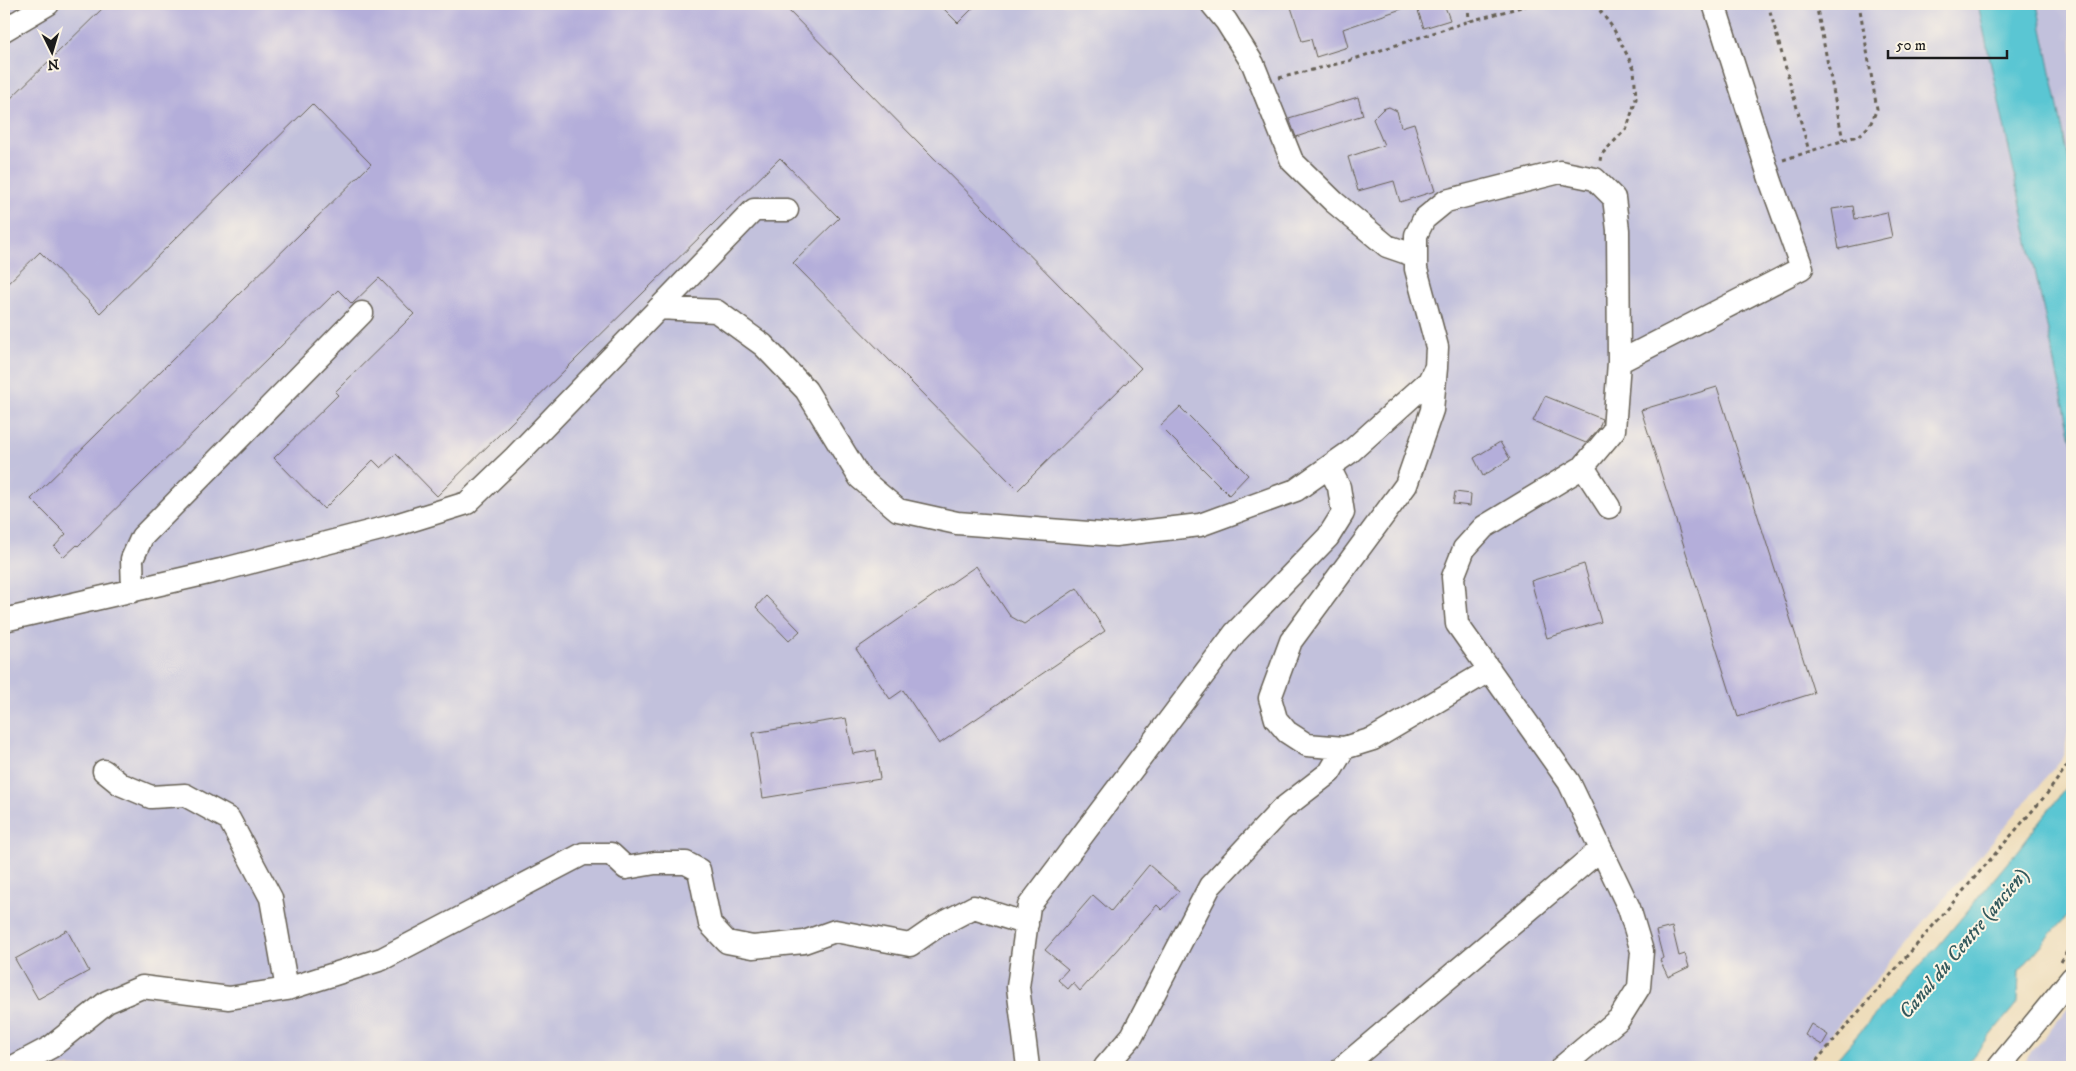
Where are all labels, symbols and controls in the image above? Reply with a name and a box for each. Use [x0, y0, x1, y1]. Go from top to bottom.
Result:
north arrow [28, 28, 78, 78]
scale bar [1888, 28, 2007, 60]
text: 50 m [1896, 36, 1926, 55]
text: N [46, 54, 60, 73]
water label: Canal du Centre (ancien) [1894, 863, 2035, 1024]

